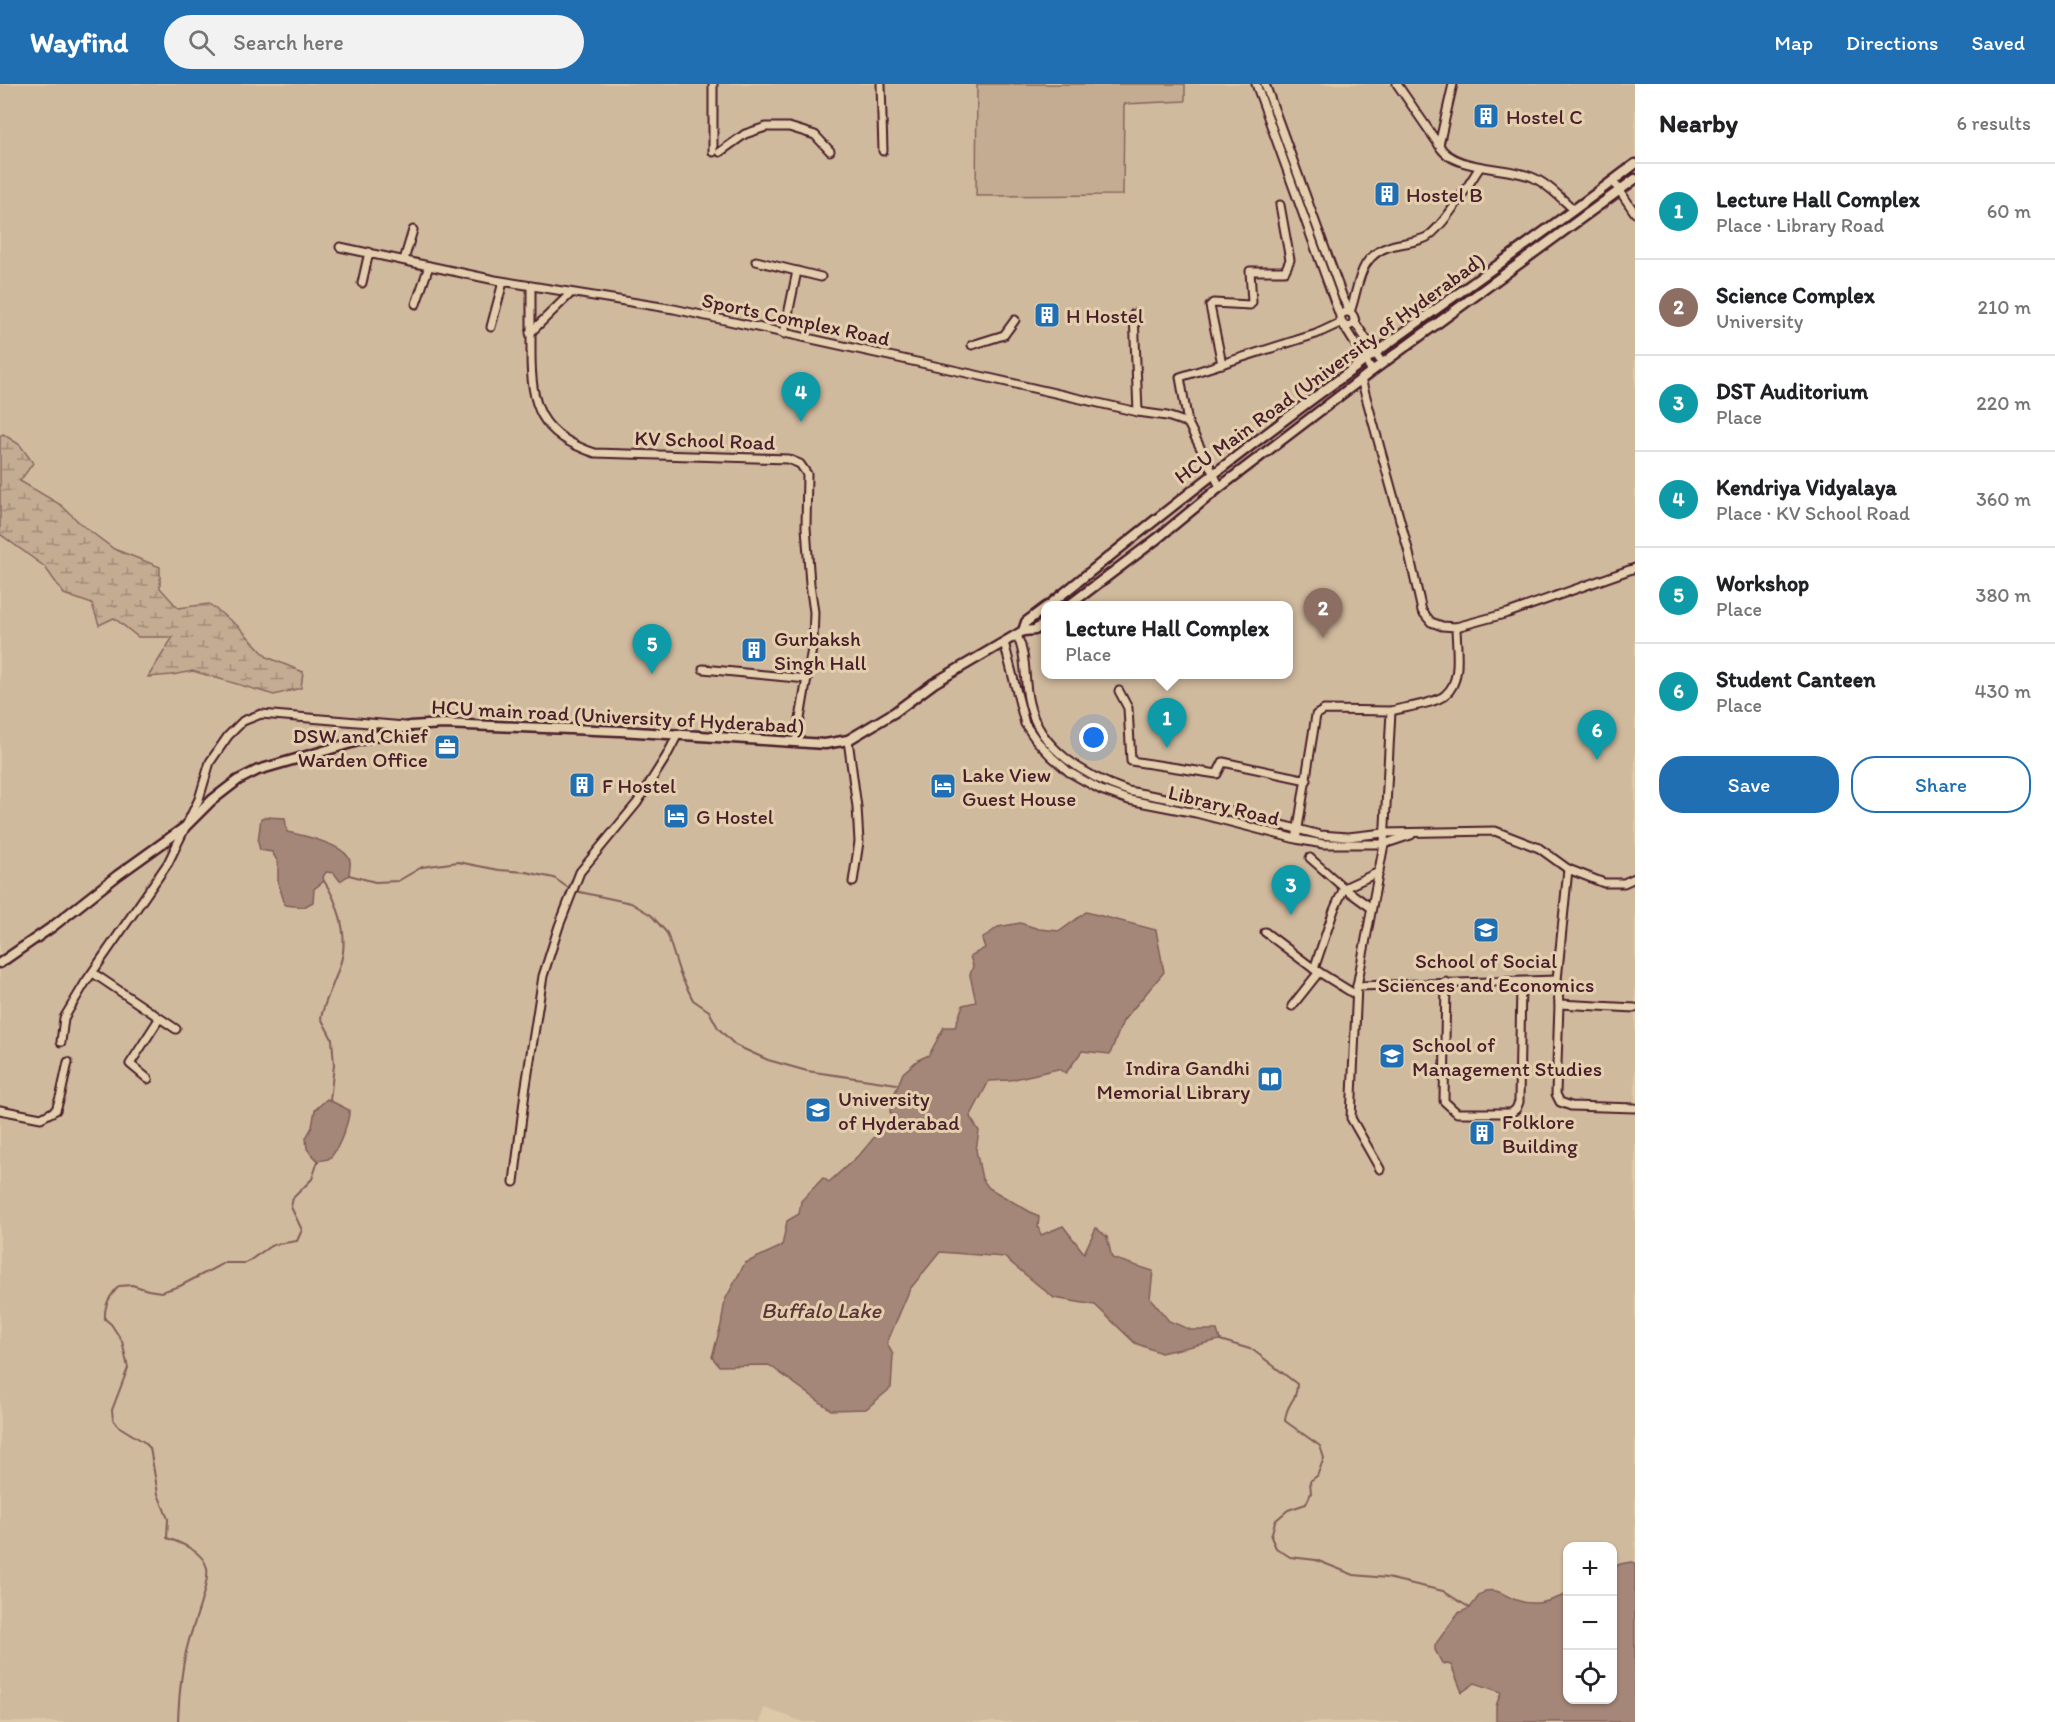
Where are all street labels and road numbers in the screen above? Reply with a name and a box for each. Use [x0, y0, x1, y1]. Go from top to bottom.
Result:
street label: HCU Main Road (University of Hyderabad) [1169, 247, 1489, 489]
street label: Sports Complex Road [700, 287, 893, 351]
street label: KV School Road [634, 425, 776, 455]
street label: HCU main road (University of Hyderabad) [431, 694, 805, 738]
street label: Library Road [1166, 779, 1282, 831]

